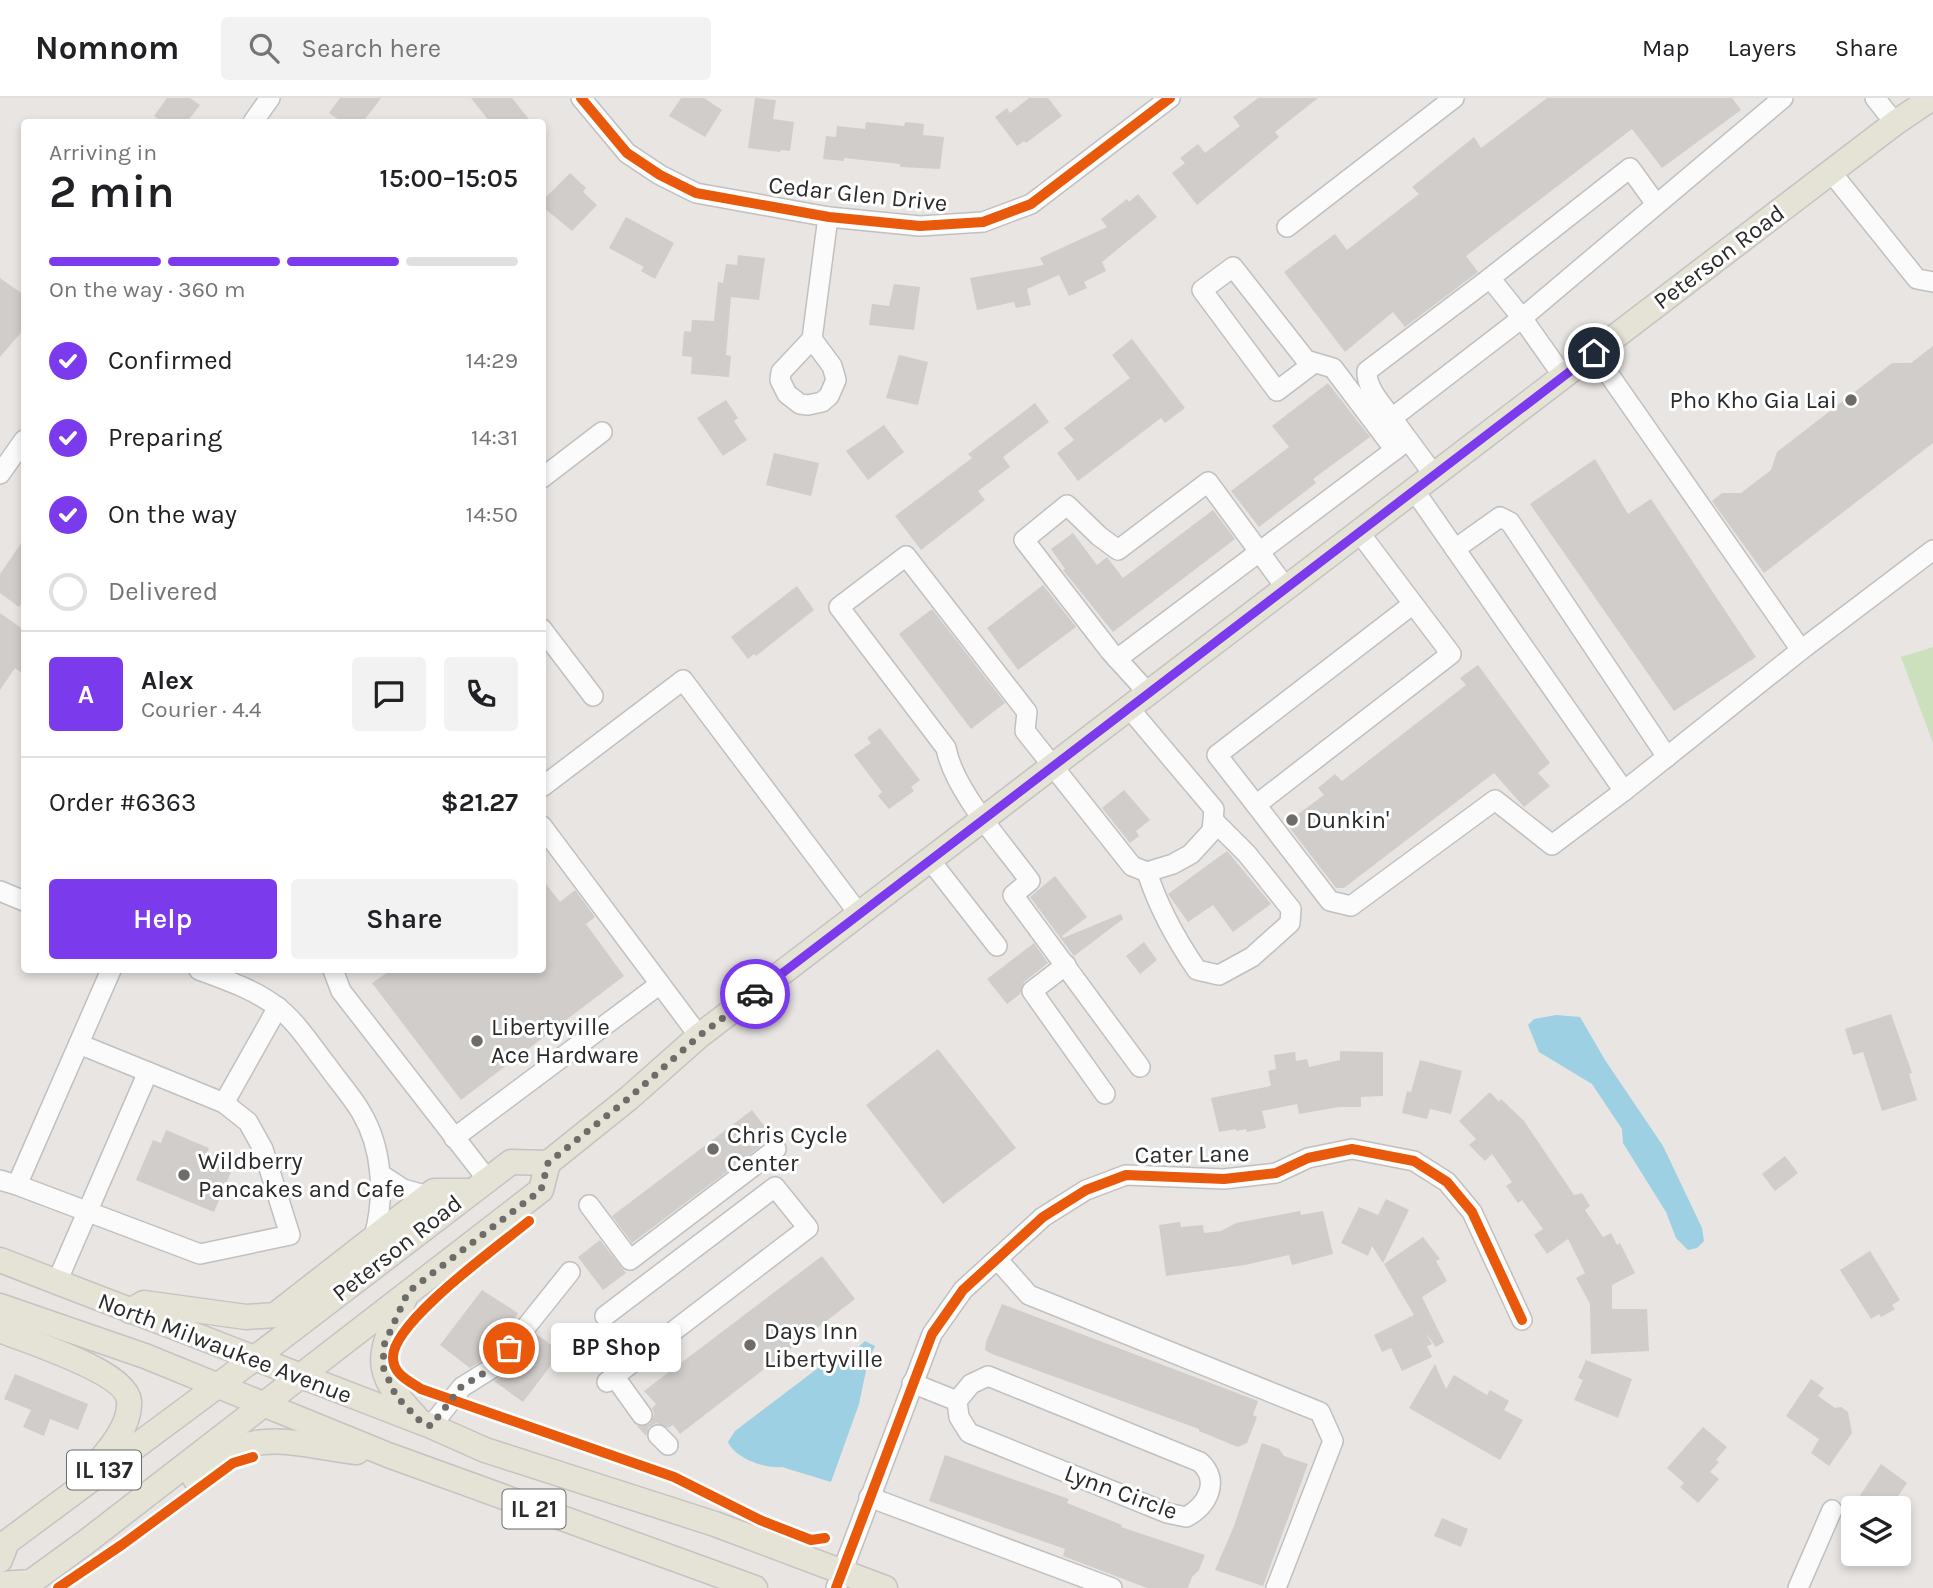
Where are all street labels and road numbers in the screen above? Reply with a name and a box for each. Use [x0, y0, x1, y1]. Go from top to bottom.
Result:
street label: Cedar Glen Drive [767, 171, 949, 217]
street label: Peterson Road [1648, 199, 1790, 315]
street label: Cater Lane [1134, 1139, 1250, 1169]
street label: Peterson Road [327, 1189, 467, 1307]
street label: North Milwaukee Avenue [94, 1287, 356, 1409]
road number: IL 137 [67, 1450, 141, 1490]
street label: Lynn Circle [1061, 1459, 1181, 1525]
road number: IL 21 [503, 1490, 566, 1528]

